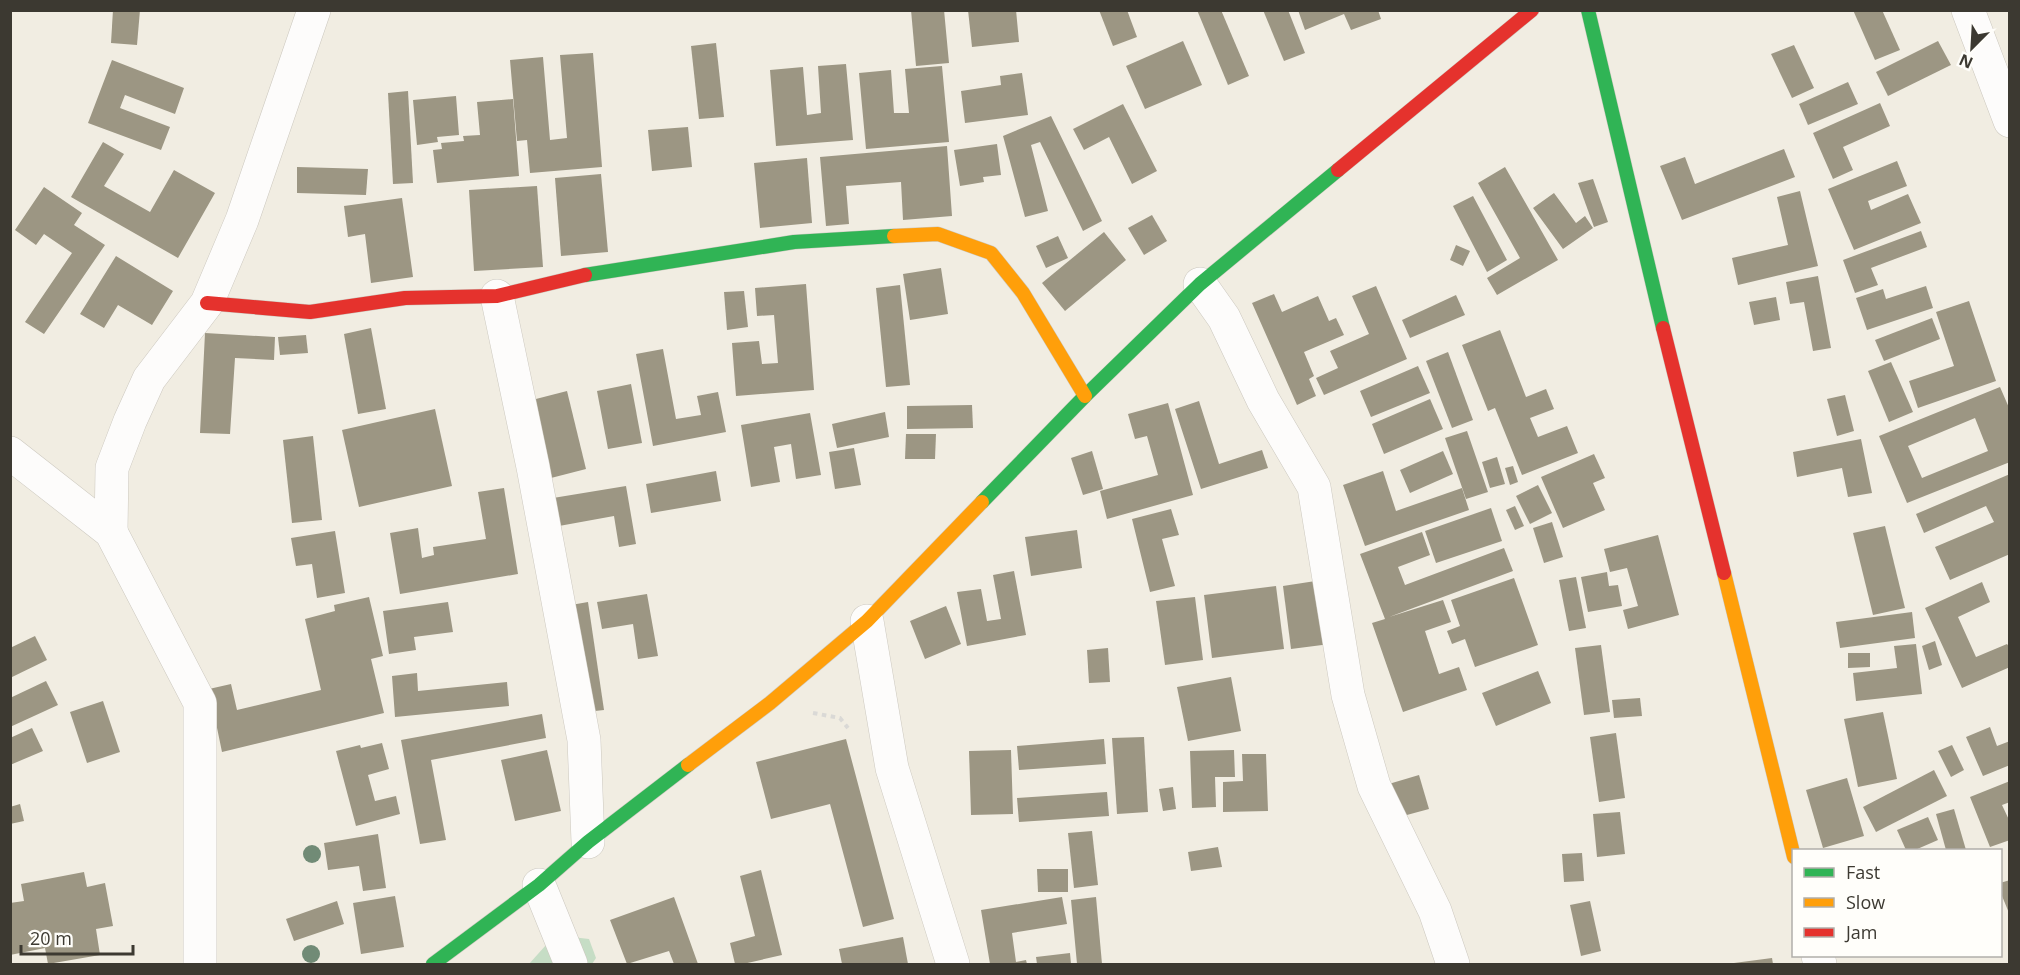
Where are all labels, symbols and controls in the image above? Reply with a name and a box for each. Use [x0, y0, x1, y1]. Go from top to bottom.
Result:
north arrow [1942, 18, 2002, 78]
text: N [1955, 49, 1976, 74]
legend [1792, 849, 2002, 957]
text: Fast [1846, 860, 1880, 884]
text: Slow [1846, 890, 1885, 914]
scale bar [21, 918, 134, 956]
text: Jam [1844, 920, 1878, 944]
text: 20 m [30, 926, 72, 950]

